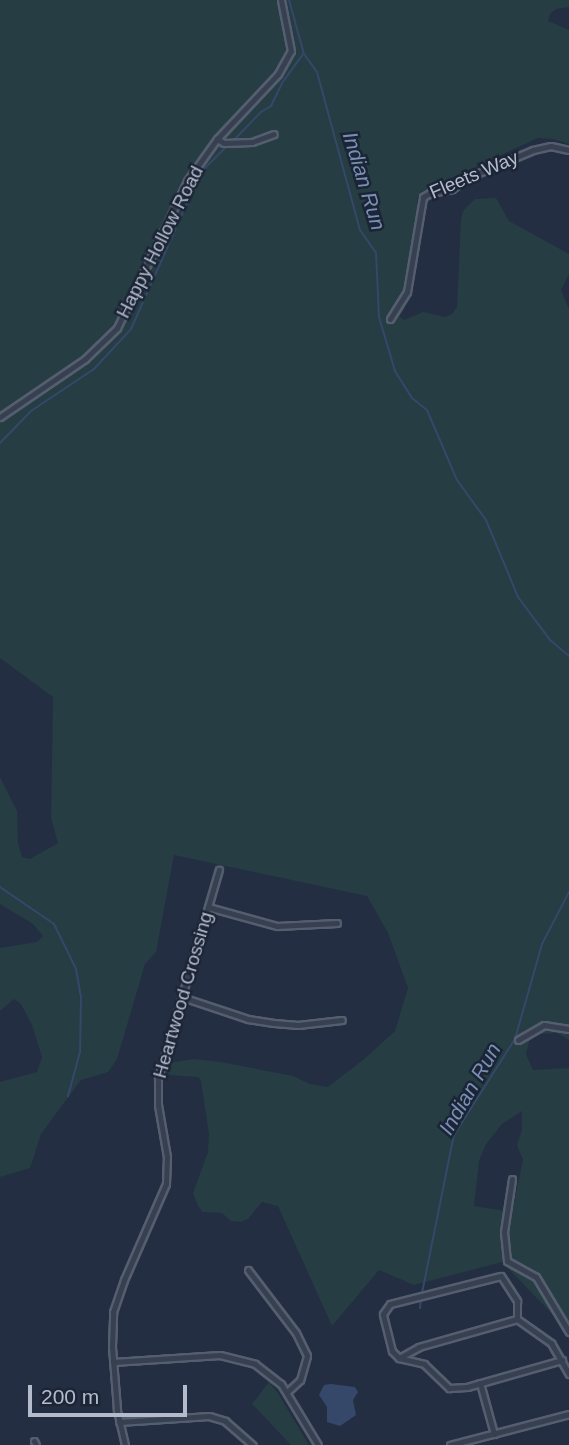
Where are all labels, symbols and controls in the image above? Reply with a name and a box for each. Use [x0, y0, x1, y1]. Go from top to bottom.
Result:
water label: Indian Run [337, 129, 391, 233]
street label: Fleets Way [426, 146, 522, 204]
street label: Happy Hollow Road [112, 162, 208, 322]
street label: Heartwood Crossing [148, 909, 218, 1081]
water label: Indian Run [434, 1039, 506, 1139]
scale bar [32, 1372, 191, 1416]
text: 200 m [41, 1385, 99, 1408]

